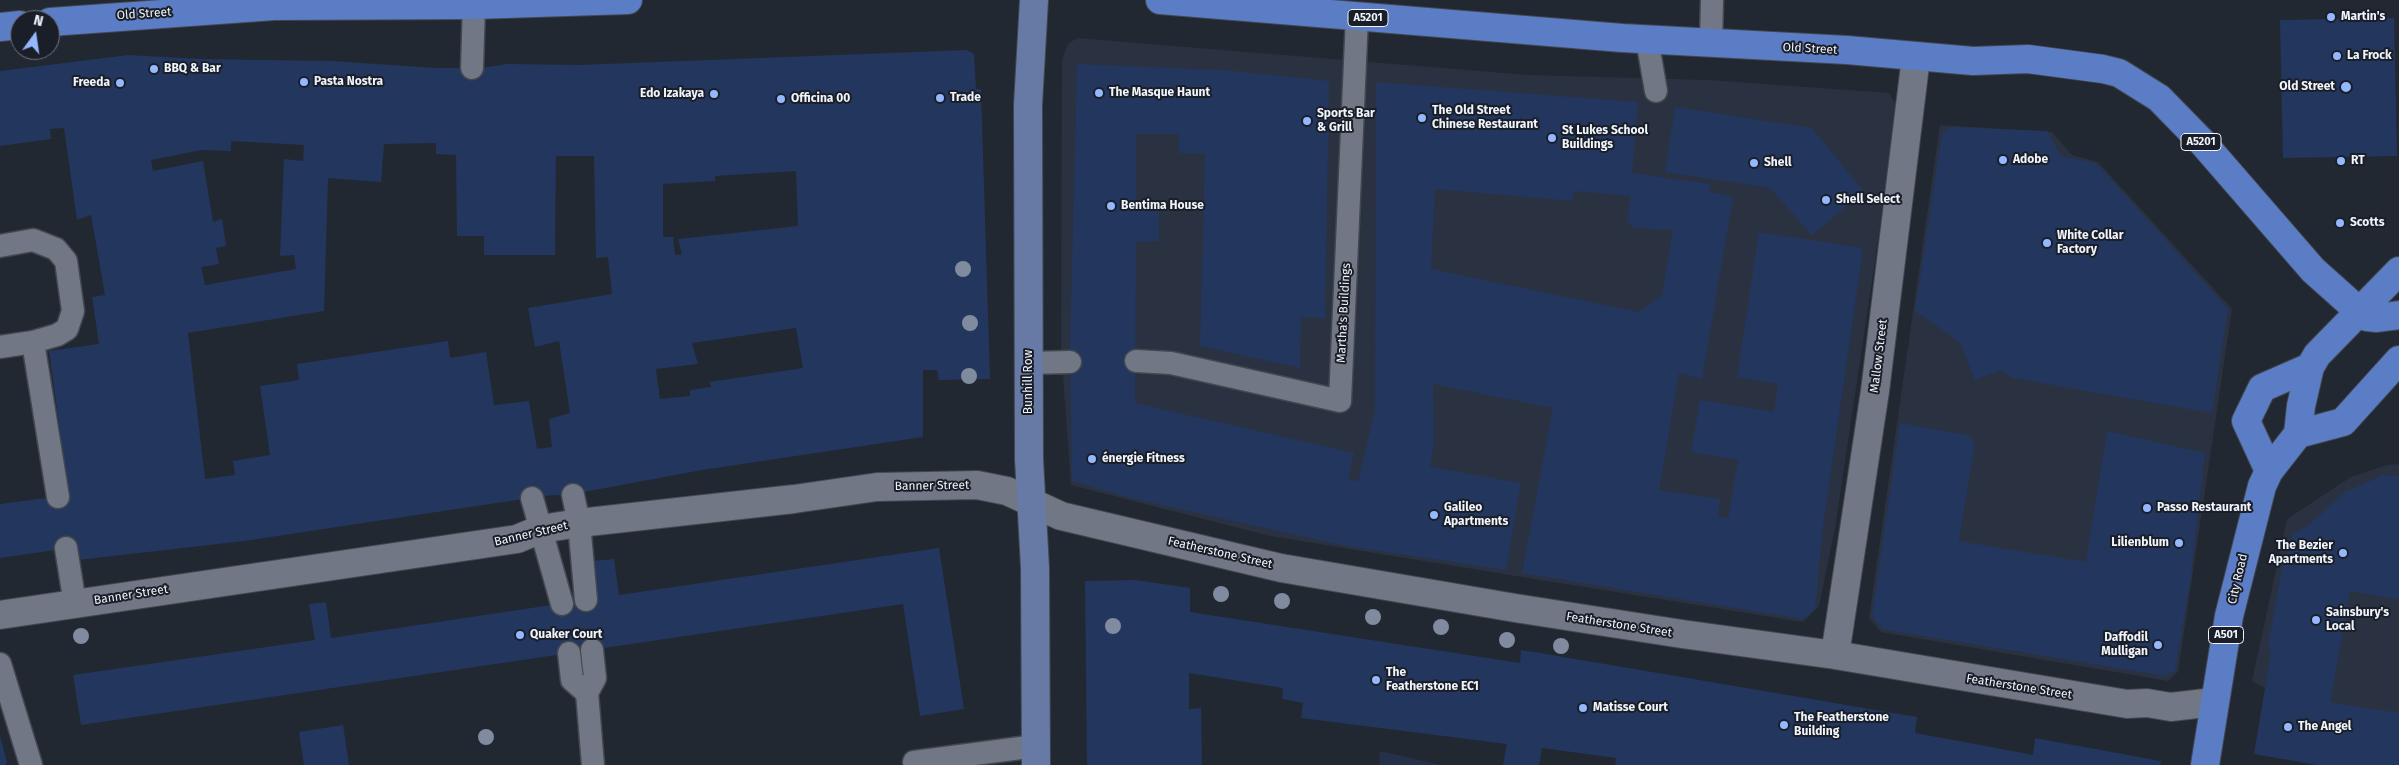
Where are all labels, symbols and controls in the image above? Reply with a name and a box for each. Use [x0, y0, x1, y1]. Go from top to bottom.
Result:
street label: Old Street [116, 5, 172, 23]
north arrow [10, 10, 60, 60]
road number: A5201 [1348, 10, 1388, 27]
place label: Martin's [2341, 10, 2385, 24]
marker: Martin's [2325, 11, 2337, 23]
text: N [32, 12, 45, 30]
street label: Old Street [1782, 40, 1838, 58]
place label: La Frock [2347, 49, 2392, 63]
marker: La Frock [2331, 50, 2343, 62]
place label: BBQ & Bar [164, 62, 221, 76]
marker: BBQ & Bar [148, 63, 160, 75]
place label: Pasta Nostra [314, 75, 383, 89]
place label: Freeda [73, 76, 110, 90]
marker: Pasta Nostra [298, 76, 310, 88]
marker: Freeda [114, 77, 126, 89]
place label: Old Street [2279, 80, 2335, 94]
marker: Old Street [2339, 80, 2353, 94]
place label: The Masque Haunt [1109, 86, 1210, 100]
place label: Edo Izakaya [640, 87, 704, 101]
marker: The Masque Haunt [1093, 87, 1105, 99]
marker: Edo Izakaya [708, 88, 720, 100]
place label: Trade [950, 91, 981, 105]
place label: Officina 00 [791, 92, 850, 106]
marker: Trade [934, 92, 946, 104]
marker: Officina 00 [775, 93, 787, 105]
place label: The Old Street Chinese Restaurant [1432, 104, 1538, 132]
place label: Sports Bar & Grill [1317, 107, 1375, 135]
marker: The Old Street Chinese Restaurant [1416, 112, 1428, 124]
marker: Sports Bar & Grill [1301, 115, 1313, 127]
place label: St Lukes School Buildings [1562, 124, 1648, 152]
marker: St Lukes School Buildings [1546, 132, 1558, 144]
road number: A5201 [2181, 134, 2221, 150]
place label: Adobe [2013, 153, 2048, 167]
marker: Adobe [1997, 154, 2009, 166]
place label: RT [2351, 154, 2365, 168]
marker: RT [2335, 155, 2347, 167]
place label: Shell [1764, 156, 1792, 170]
marker: Shell [1748, 157, 1760, 169]
place label: Shell Select [1836, 193, 1900, 207]
marker: Shell Select [1820, 194, 1832, 206]
place label: Bentima House [1121, 199, 1204, 213]
marker: Bentima House [1105, 200, 1117, 212]
place label: Scotts [2350, 216, 2384, 230]
marker: Scotts [2334, 217, 2346, 229]
place label: White Collar Factory [2057, 229, 2123, 257]
marker: White Collar Factory [2041, 237, 2053, 249]
street label: Martha's Buildings [1334, 263, 1354, 363]
street label: Mallow Street [1867, 318, 1891, 394]
street label: Bunhill Row [1022, 350, 1036, 414]
place label: énergie Fitness [1102, 452, 1185, 466]
marker: énergie Fitness [1086, 453, 1098, 465]
street label: Banner Street [894, 478, 970, 494]
place label: Galileo Apartments [1444, 501, 1508, 529]
place label: Passo Restaurant [2157, 501, 2251, 515]
marker: Passo Restaurant [2141, 502, 2153, 514]
marker: Galileo Apartments [1428, 509, 1440, 521]
street label: Banner Street [493, 519, 569, 549]
street label: Featherstone Street [1166, 534, 1274, 572]
place label: Lilienblum [2111, 536, 2169, 550]
marker: Lilienblum [2173, 537, 2185, 549]
place label: The Bezier Apartments [2269, 539, 2333, 567]
marker: The Bezier Apartments [2337, 547, 2349, 559]
street label: City Road [2225, 552, 2251, 606]
street label: Banner Street [93, 582, 169, 608]
place label: Sainsbury's Local [2326, 606, 2389, 634]
street label: Featherstone Street [1565, 610, 1673, 640]
marker: Sainsbury's Local [2310, 614, 2322, 626]
road number: A501 [2208, 626, 2244, 644]
place label: Quaker Court [530, 628, 602, 642]
marker: Quaker Court [514, 629, 526, 641]
place label: Daffodil Mulligan [2101, 631, 2148, 659]
marker: Daffodil Mulligan [2152, 639, 2164, 651]
place label: The Featherstone EC1 [1386, 666, 1479, 694]
street label: Featherstone Street [1965, 672, 2073, 702]
marker: The Featherstone EC1 [1370, 674, 1382, 686]
place label: Matisse Court [1593, 701, 1668, 715]
marker: Matisse Court [1577, 702, 1589, 714]
place label: The Featherstone Building [1794, 711, 1889, 739]
marker: The Featherstone Building [1778, 719, 1790, 731]
place label: The Angel [2298, 720, 2351, 734]
marker: The Angel [2282, 721, 2294, 733]

